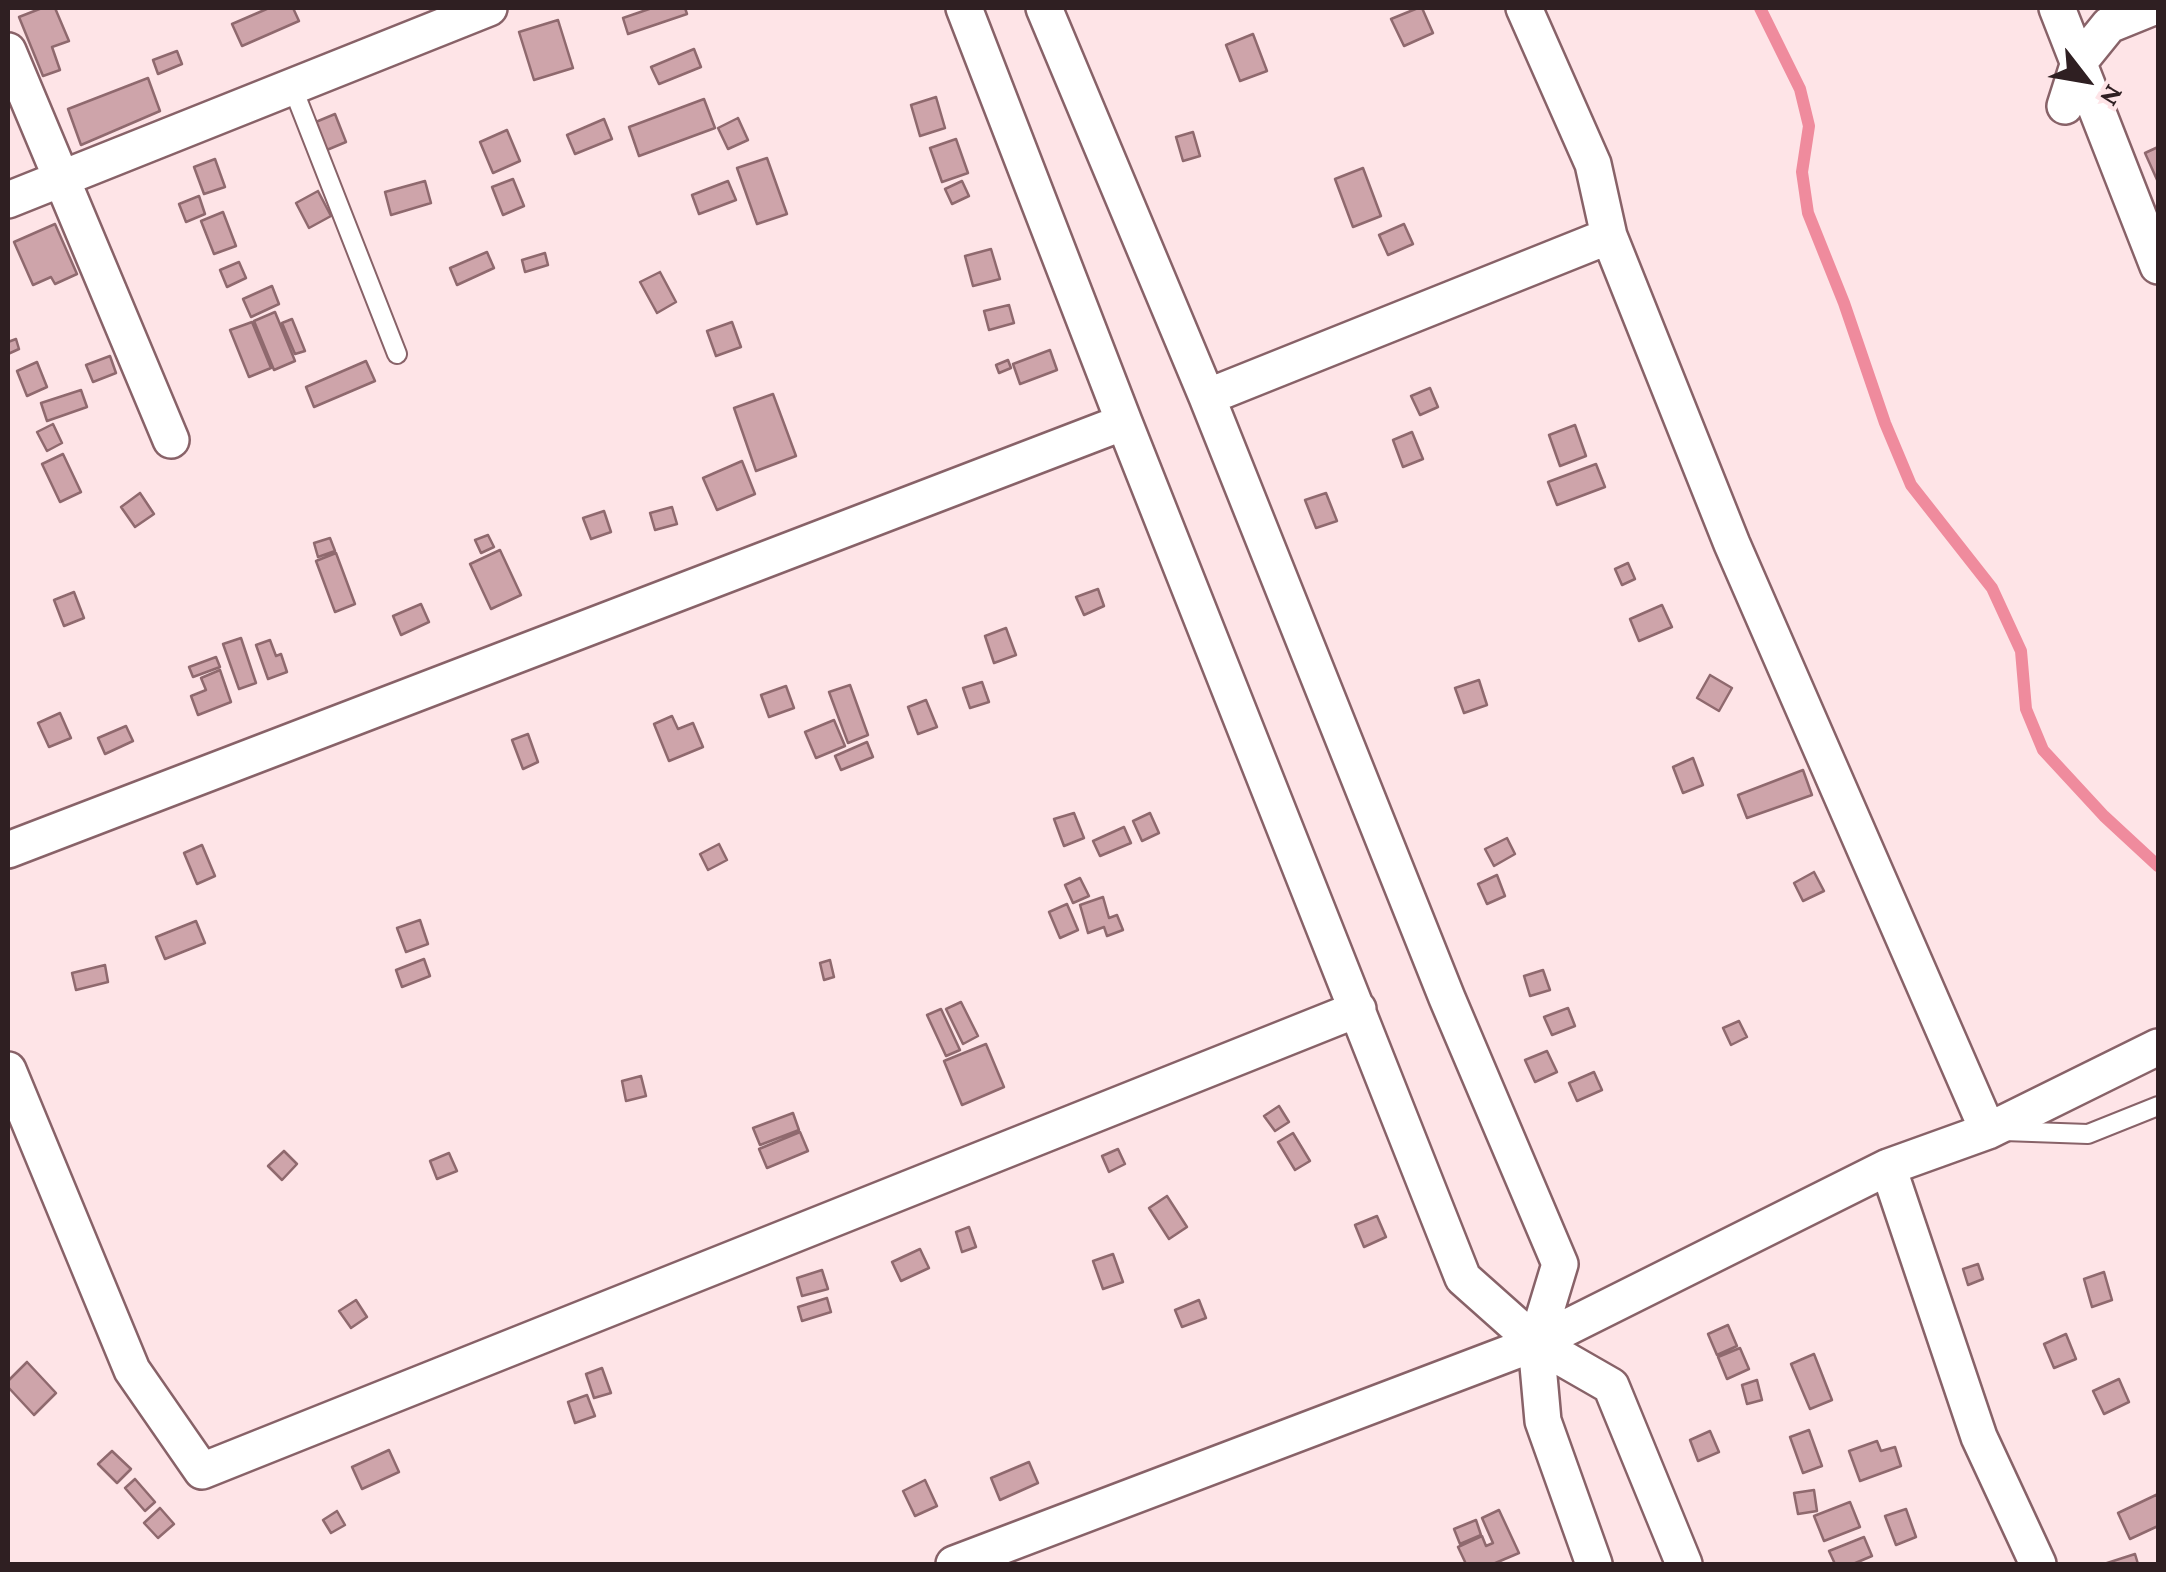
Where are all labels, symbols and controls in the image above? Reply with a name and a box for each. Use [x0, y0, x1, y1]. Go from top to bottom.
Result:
north arrow [2036, 30, 2136, 130]
text: N [2094, 80, 2130, 112]

